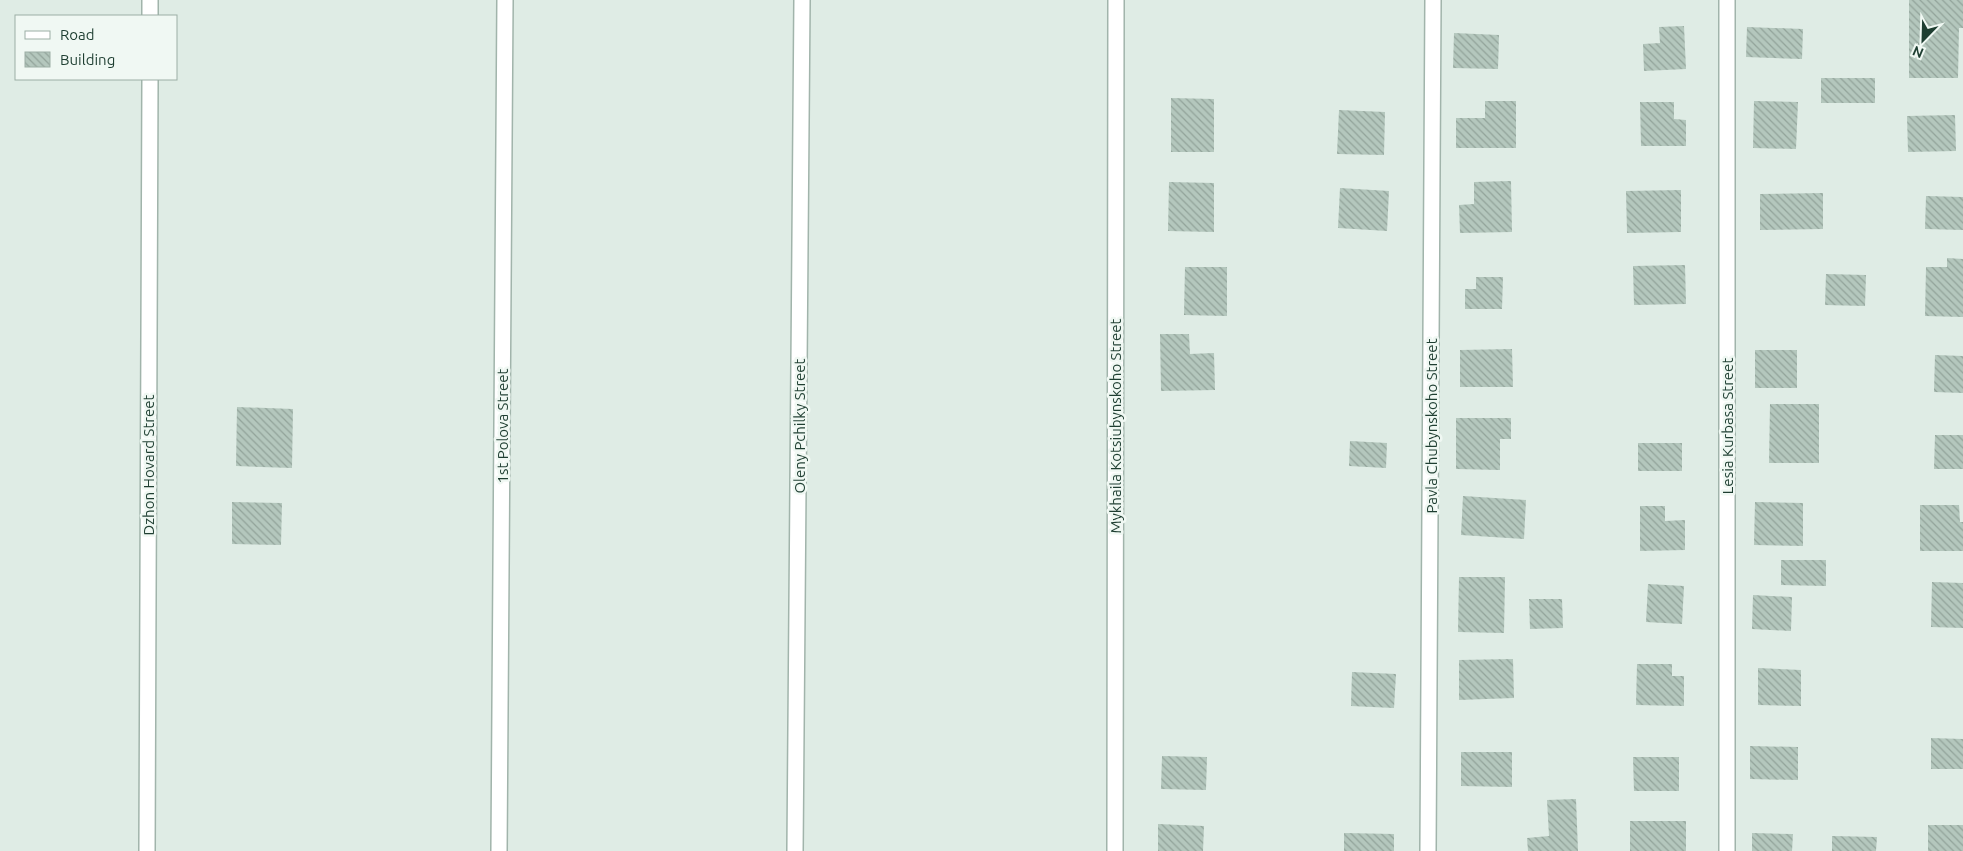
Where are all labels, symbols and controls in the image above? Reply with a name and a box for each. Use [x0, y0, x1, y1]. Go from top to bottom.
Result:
legend [15, 15, 178, 80]
north arrow [1898, 15, 1948, 65]
text: Road [60, 26, 95, 43]
text: N [1910, 43, 1926, 61]
text: Building [60, 51, 115, 68]
street label: Mykhaila Kotsiubynskoho Street [1107, 318, 1124, 533]
street label: Pavla Chubynskoho Street [1423, 338, 1440, 514]
street label: Oleny Pchilky Street [791, 358, 808, 494]
street label: Lesia Kurbasa Street [1719, 358, 1736, 494]
street label: 1st Polova Street [494, 368, 511, 483]
street label: Dzhon Hovard Street [140, 394, 157, 535]

